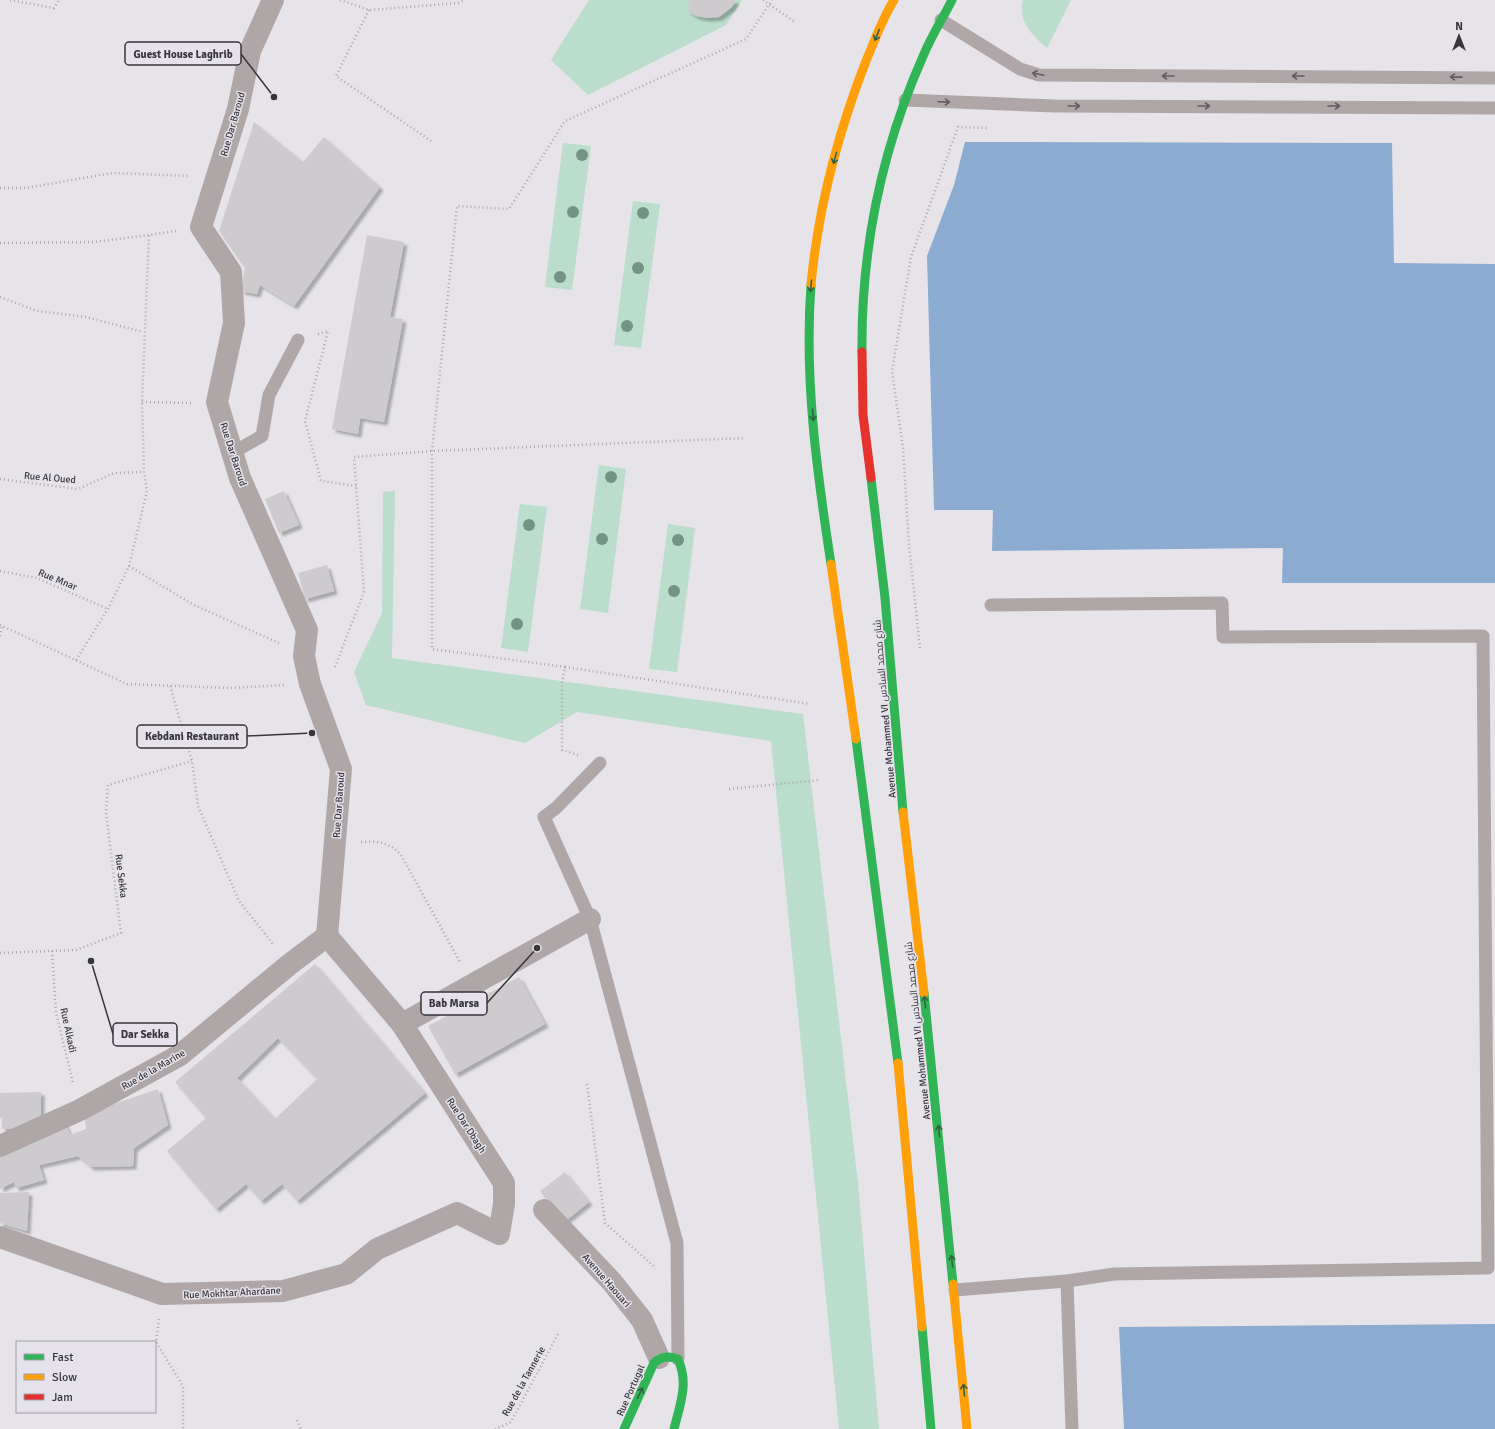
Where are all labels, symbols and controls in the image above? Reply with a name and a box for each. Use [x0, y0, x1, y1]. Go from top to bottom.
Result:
north arrow [1439, 16, 1479, 56]
text: N [1455, 20, 1463, 33]
one-way arrow [873, 29, 880, 41]
callout: Guest House Laghrib [125, 42, 241, 65]
text: Guest House Laghrib [133, 48, 233, 61]
one-way arrow [1032, 70, 1045, 78]
one-way arrow [1162, 72, 1175, 80]
one-way arrow [1292, 72, 1305, 80]
one-way arrow [1450, 73, 1463, 81]
street label: Rue Dar Baroud [218, 91, 248, 158]
one-way arrow [937, 98, 950, 105]
one-way arrow [1067, 102, 1080, 110]
one-way arrow [1197, 102, 1210, 110]
one-way arrow [1327, 102, 1340, 110]
one-way arrow [830, 151, 838, 164]
one-way arrow [808, 279, 815, 292]
one-way arrow [809, 408, 816, 421]
street label: Rue Dar Baroud [217, 421, 249, 488]
street label: Rue Al Oued [24, 470, 76, 486]
street label: Rue Mnar [37, 567, 79, 593]
street label: Avenue Mohammed VI شارع محمد السادس [871, 619, 899, 799]
callout: Kebdani Restaurant [137, 725, 247, 748]
text: Kebdani Restaurant [145, 730, 239, 743]
street label: Rue Dar Baroud [331, 772, 347, 839]
street label: Rue Sekka [112, 854, 130, 899]
street label: Avenue Mohammed VI شارع محمد السادس [903, 941, 933, 1120]
callout: Bab Marsa [421, 992, 487, 1015]
one-way arrow [921, 996, 929, 1009]
text: Bab Marsa [429, 997, 480, 1010]
street label: Rue Alkadi [57, 1007, 79, 1054]
callout: Dar Sekka [113, 1023, 177, 1046]
text: Dar Sekka [121, 1028, 170, 1041]
street label: Rue de la Marine [120, 1047, 187, 1093]
street label: Rue Dar Dbagh [444, 1096, 488, 1155]
one-way arrow [935, 1125, 942, 1138]
street label: Avenue Haouari [580, 1251, 633, 1310]
one-way arrow [948, 1255, 956, 1268]
street label: Rue Mokhtar Ahardane [183, 1284, 281, 1302]
legend [16, 1341, 156, 1413]
street label: Rue de la Tannerie [500, 1345, 548, 1418]
text: Fast [52, 1350, 73, 1365]
street label: Rue Portugal [614, 1363, 648, 1418]
text: Slow [52, 1370, 77, 1385]
one-way arrow [960, 1384, 967, 1397]
one-way arrow [637, 1388, 644, 1400]
text: Jam [52, 1390, 73, 1405]

